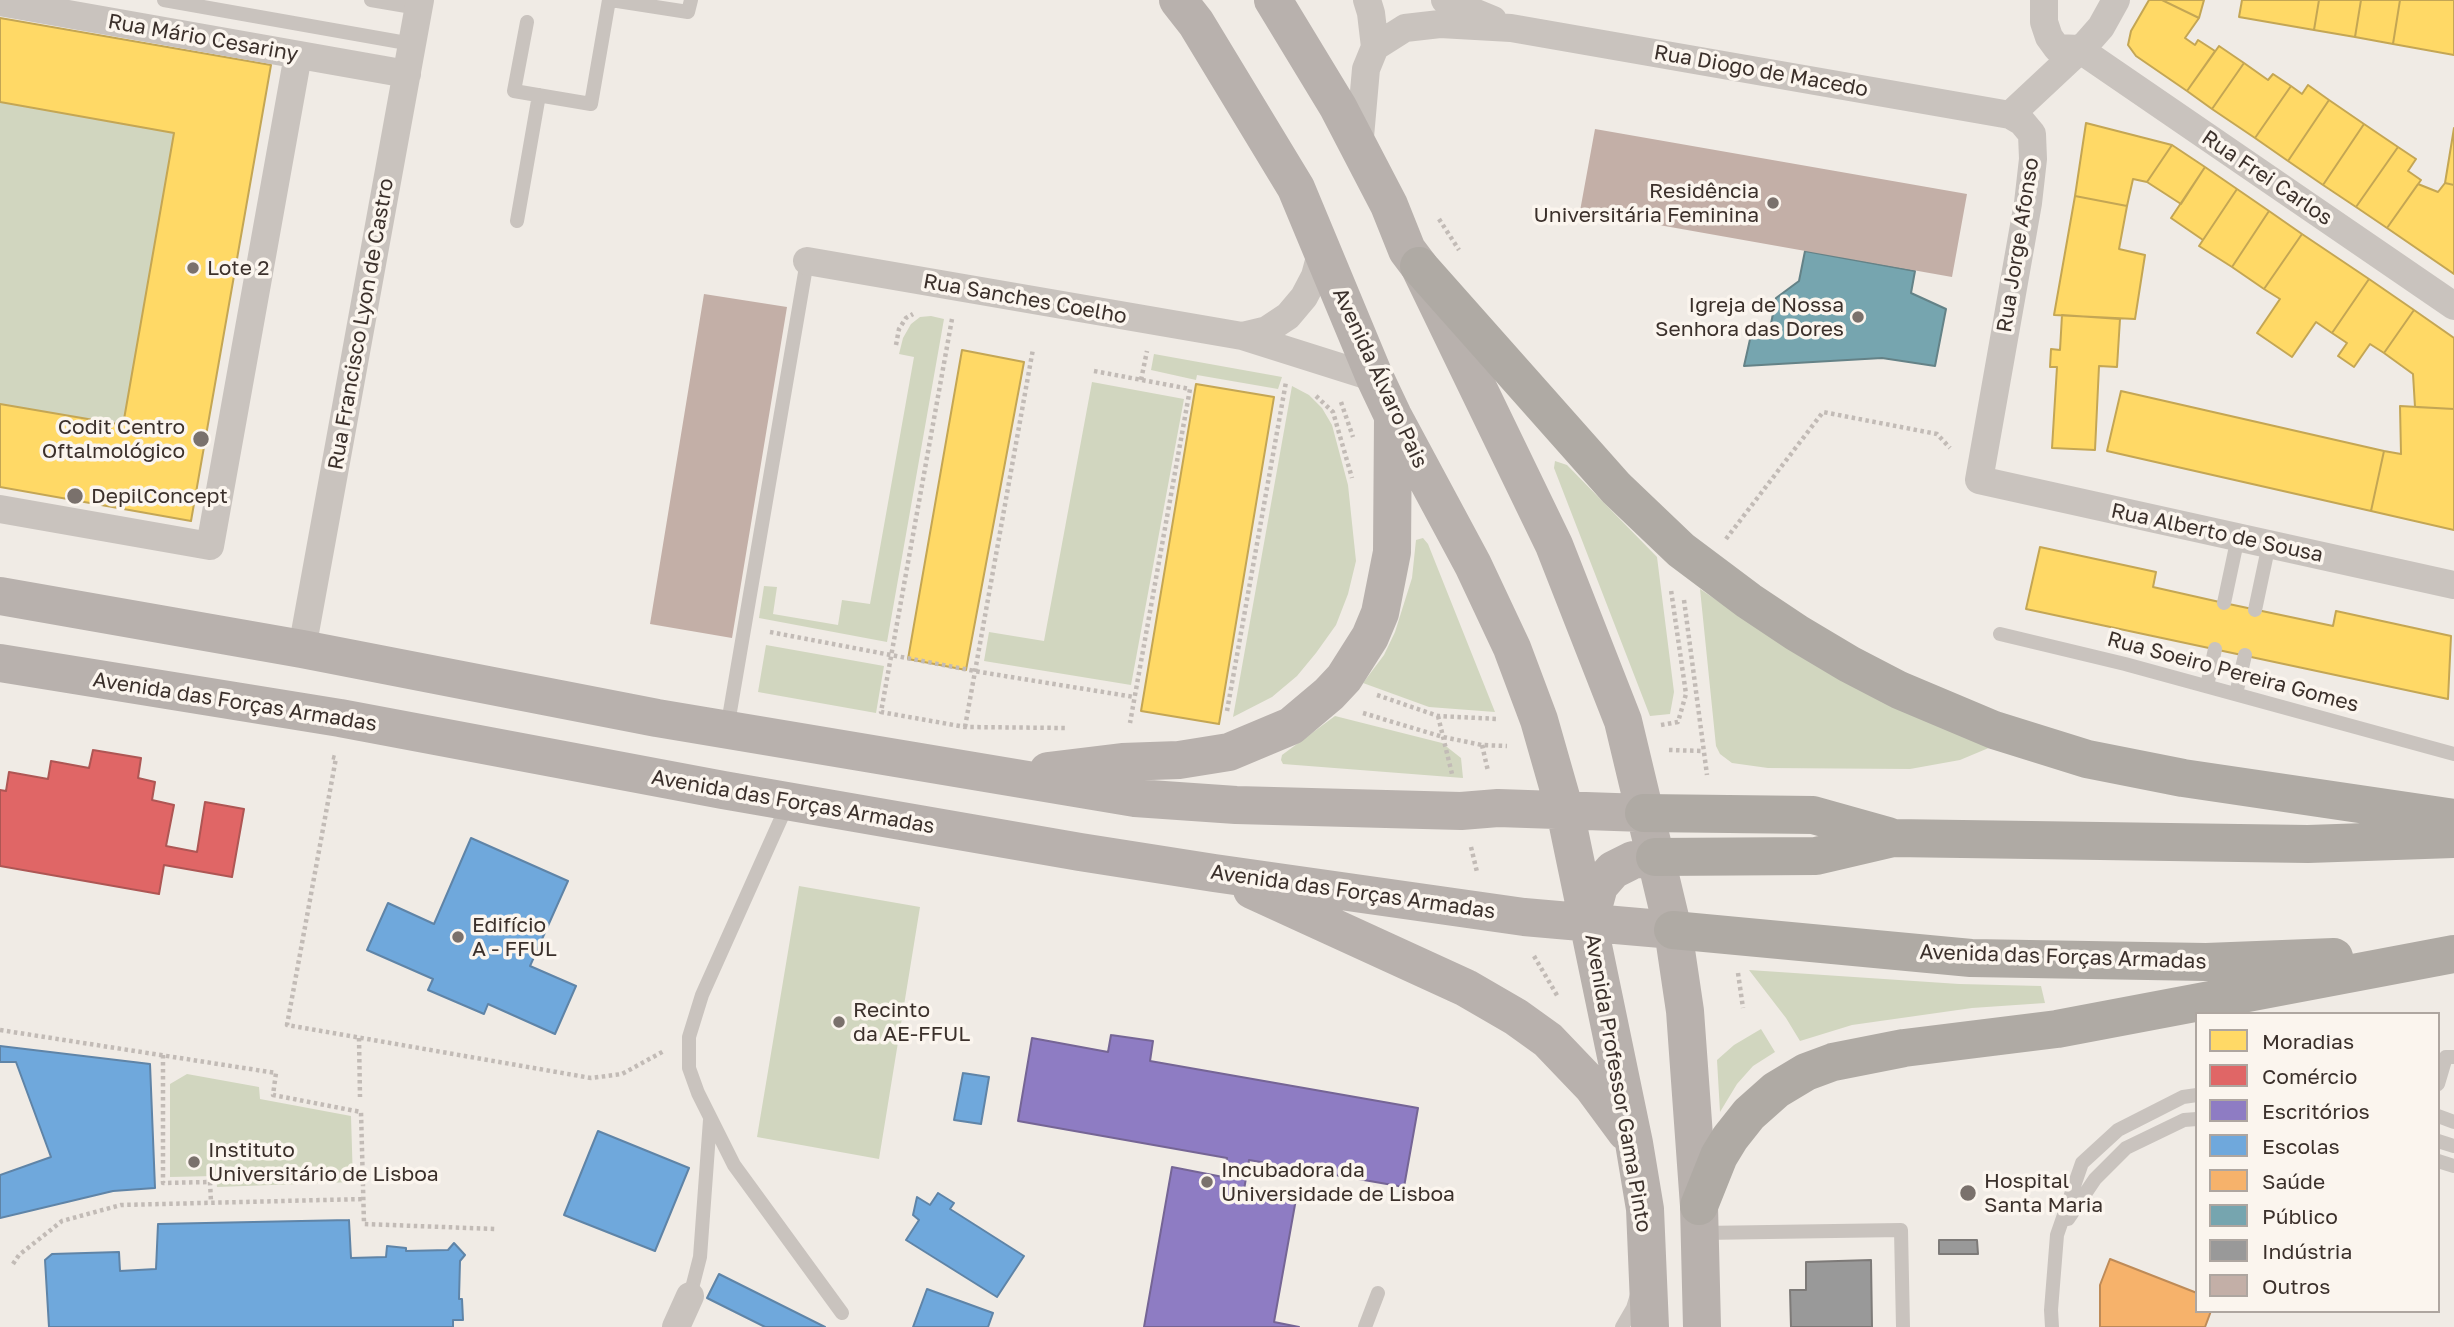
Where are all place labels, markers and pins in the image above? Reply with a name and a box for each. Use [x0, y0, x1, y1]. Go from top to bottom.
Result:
place label: Residência Universitária Feminina [1533, 178, 1759, 228]
marker: Residência Universitária Feminina [1765, 195, 1781, 211]
place label: Lote 2 [207, 255, 269, 281]
marker: Lote 2 [185, 260, 201, 276]
place label: Igreja de Nossa Senhora das Dores [1655, 292, 1844, 342]
marker: Igreja de Nossa Senhora das Dores [1850, 309, 1866, 325]
place label: Codit Centro Oftalmológico [42, 414, 185, 464]
marker: Codit Centro Oftalmológico [191, 429, 211, 449]
place label: DepilConcept [91, 483, 228, 509]
marker: DepilConcept [65, 486, 85, 506]
place label: Edifício A - FFUL [472, 912, 557, 962]
marker: Edifício A - FFUL [450, 929, 466, 945]
place label: Recinto da AE-FFUL [853, 997, 970, 1047]
marker: Recinto da AE-FFUL [831, 1014, 847, 1030]
place label: Instituto Universitário de Lisboa [208, 1137, 439, 1187]
marker: Instituto Universitário de Lisboa [186, 1154, 202, 1170]
place label: Incubadora da Universidade de Lisboa [1221, 1157, 1455, 1207]
place label: Hospital Santa Maria [1984, 1168, 2103, 1218]
marker: Incubadora da Universidade de Lisboa [1199, 1174, 1215, 1190]
marker: Hospital Santa Maria [1958, 1183, 1978, 1203]

